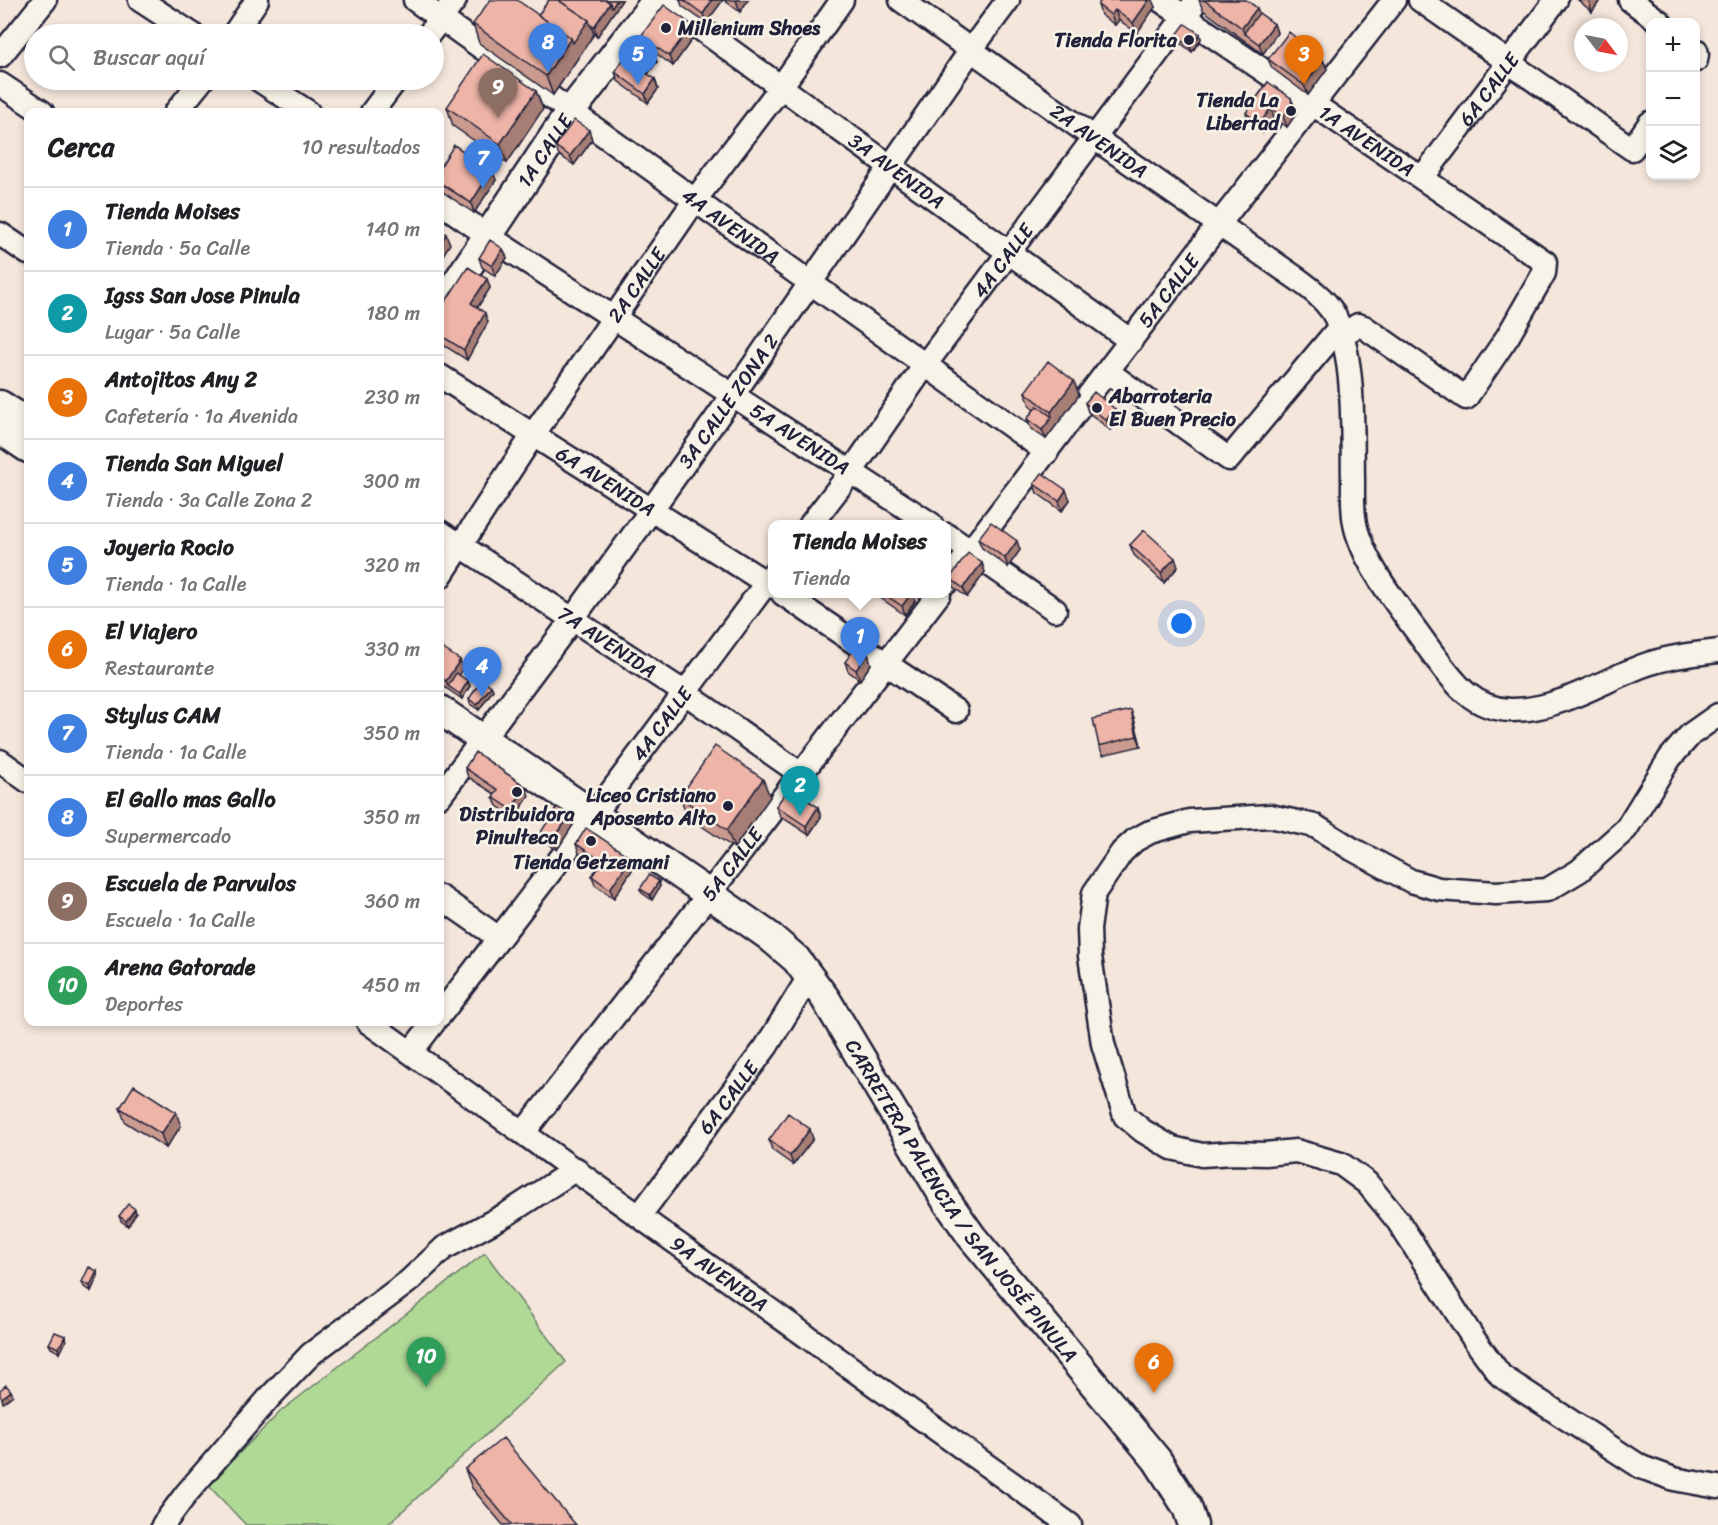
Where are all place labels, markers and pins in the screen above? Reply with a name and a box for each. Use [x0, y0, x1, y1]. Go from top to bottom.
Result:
place label: Millenium Shoes [677, 11, 821, 46]
marker: Millenium Shoes [659, 21, 673, 35]
pin: 8 [528, 23, 568, 73]
place label: Tienda Florita [1054, 23, 1178, 58]
marker: Tienda Florita [1182, 33, 1196, 47]
pin: 5 [618, 36, 658, 85]
pin: 3 [1284, 36, 1324, 85]
pin: 9 [478, 68, 518, 118]
place label: Tienda La Libertad [1196, 83, 1281, 141]
marker: Tienda La Libertad [1284, 104, 1298, 118]
pin: 7 [464, 140, 502, 189]
place label: Abarroteria El Buen Precio [1108, 379, 1237, 437]
marker: Abarroteria El Buen Precio [1090, 401, 1104, 415]
pin: 1 [840, 618, 880, 667]
pin: 4 [462, 648, 502, 697]
pin: 2 [780, 766, 820, 816]
place label: Liceo Cristiano Aposento Alto [586, 778, 717, 836]
marker: Distribuidora Pinulteca [510, 785, 524, 799]
place label: Distribuidora Pinulteca [459, 797, 576, 855]
marker: Liceo Cristiano Aposento Alto [721, 799, 735, 813]
marker: Tienda Getzemani [584, 834, 598, 848]
place label: Tienda Getzemani [513, 845, 670, 880]
pin: 10 [406, 1338, 446, 1387]
pin: 6 [1134, 1344, 1174, 1393]

